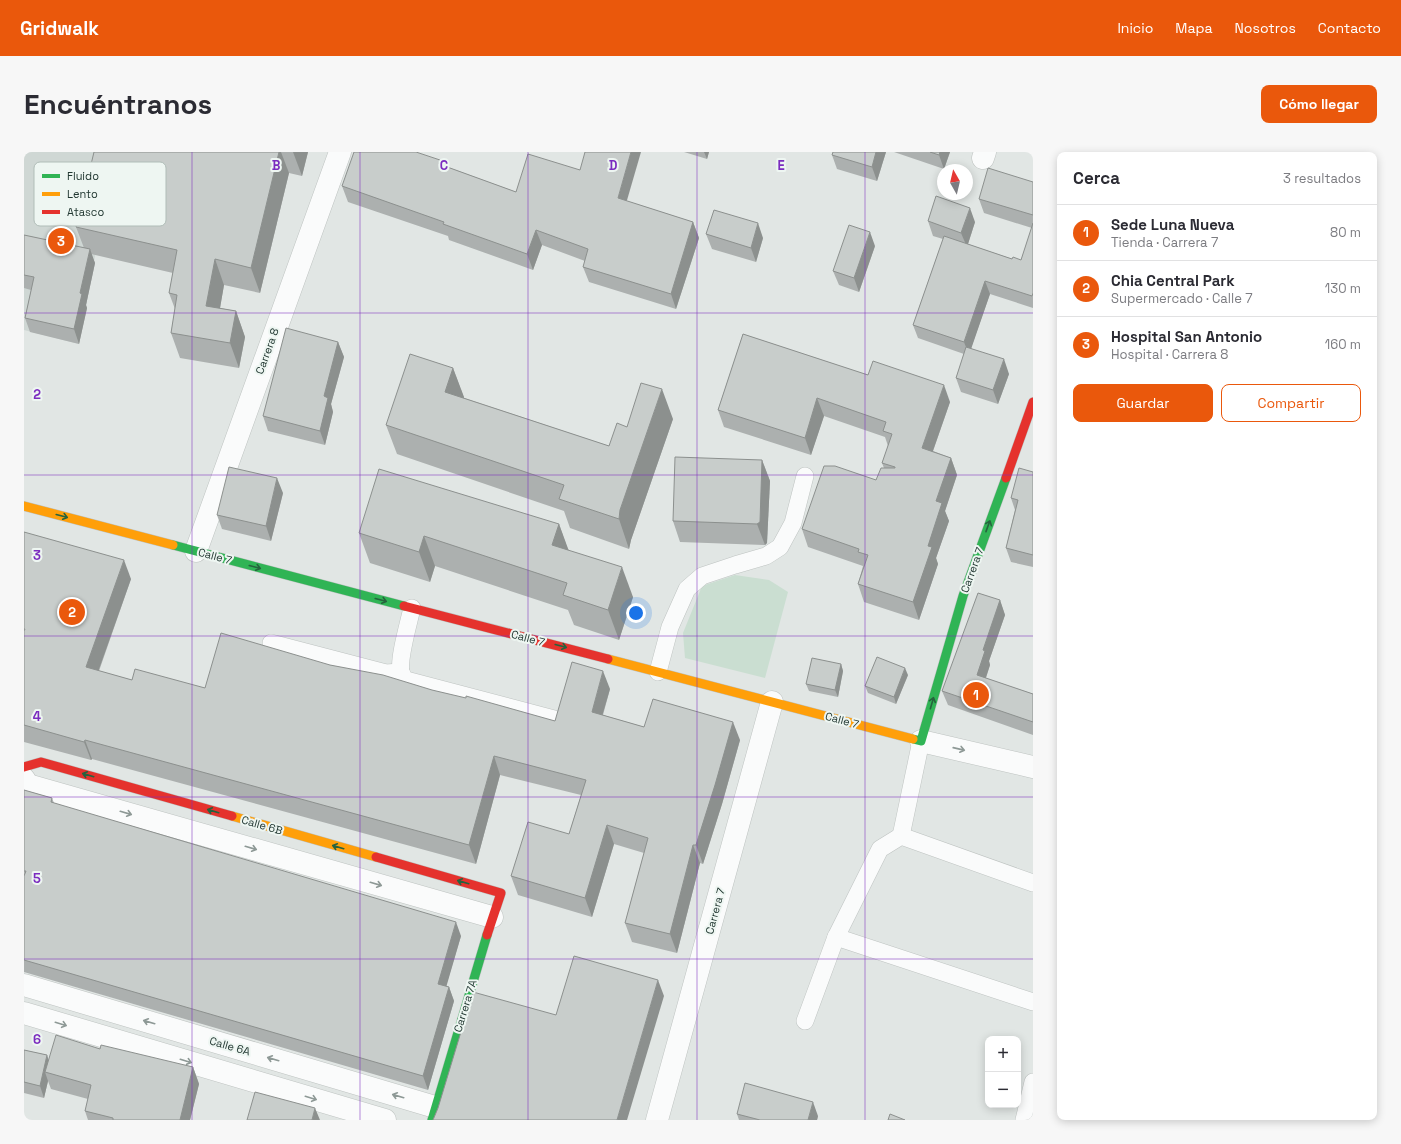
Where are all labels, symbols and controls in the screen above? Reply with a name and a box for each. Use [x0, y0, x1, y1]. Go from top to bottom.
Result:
text: Gridwalk [20, 16, 99, 41]
text: Inicio [1117, 19, 1153, 37]
text: Mapa [1175, 19, 1213, 37]
text: Nosotros [1235, 19, 1296, 37]
text: Contacto [1318, 19, 1381, 37]
button: Cómo llegar [1261, 85, 1377, 123]
text: Encuéntranos [24, 86, 212, 122]
text: B [272, 157, 281, 174]
text: C [440, 157, 448, 174]
text: D [609, 157, 618, 174]
text: E [777, 157, 785, 174]
legend [34, 162, 166, 226]
north arrow [937, 164, 973, 200]
text: Cerca [1073, 167, 1120, 189]
text: Fluido [67, 169, 99, 183]
text: 3 resultados [1283, 170, 1361, 187]
text: Lento [67, 187, 98, 201]
text: Atasco [67, 205, 104, 219]
text: Sede Luna Nueva [1111, 215, 1234, 234]
text: 1 [1083, 224, 1089, 241]
text: 80 m [1330, 224, 1361, 241]
pin: 3 [48, 226, 74, 256]
text: Tienda · Carrera 7 [1111, 234, 1218, 251]
text: Chia Central Park [1111, 271, 1235, 290]
text: 2 [1082, 280, 1090, 297]
text: 130 m [1325, 280, 1361, 297]
text: Supermercado · Calle 7 [1111, 290, 1253, 307]
street label: Carrera 8 [252, 326, 282, 376]
text: Hospital San Antonio [1111, 327, 1262, 346]
text: 3 [1082, 336, 1090, 353]
text: 160 m [1325, 336, 1361, 353]
text: Hospital · Carrera 8 [1111, 346, 1228, 363]
button: Guardar [1073, 384, 1213, 422]
button: Compartir [1221, 384, 1361, 422]
text: 2 [33, 386, 41, 403]
one-way arrow [55, 513, 68, 520]
one-way arrow [985, 520, 993, 532]
street label: Calle 7 [197, 545, 233, 567]
street label: Carrera 7 [957, 545, 987, 595]
text: 3 [33, 547, 41, 564]
one-way arrow [248, 564, 261, 571]
one-way arrow [374, 596, 387, 604]
pin: 2 [59, 597, 85, 627]
your location [626, 603, 646, 623]
street label: Calle 7 [510, 627, 546, 649]
one-way arrow [554, 643, 567, 651]
pin: 1 [963, 680, 989, 710]
one-way arrow [929, 697, 936, 710]
text: 4 [33, 708, 41, 725]
street label: Calle 7 [824, 709, 860, 731]
one-way arrow [953, 746, 966, 754]
one-way arrow [82, 771, 95, 778]
one-way arrow [207, 807, 220, 814]
one-way arrow [119, 810, 132, 817]
street label: Calle 6B [240, 812, 284, 838]
one-way arrow [332, 843, 345, 850]
one-way arrow [244, 845, 257, 852]
text: 5 [33, 870, 41, 887]
one-way arrow [457, 878, 470, 886]
one-way arrow [369, 881, 382, 888]
street label: Carrera 7 [702, 886, 728, 936]
street label: Carrera 7A [450, 978, 480, 1034]
one-way arrow [142, 1018, 155, 1025]
one-way arrow [55, 1021, 68, 1028]
text: 6 [33, 1031, 41, 1048]
street label: Calle 6A [208, 1034, 252, 1059]
map controls [985, 1036, 1021, 1108]
button: + [985, 1036, 1021, 1072]
one-way arrow [267, 1055, 280, 1062]
one-way arrow [179, 1058, 192, 1065]
button: − [985, 1072, 1021, 1108]
one-way arrow [392, 1092, 405, 1099]
one-way arrow [304, 1095, 317, 1102]

